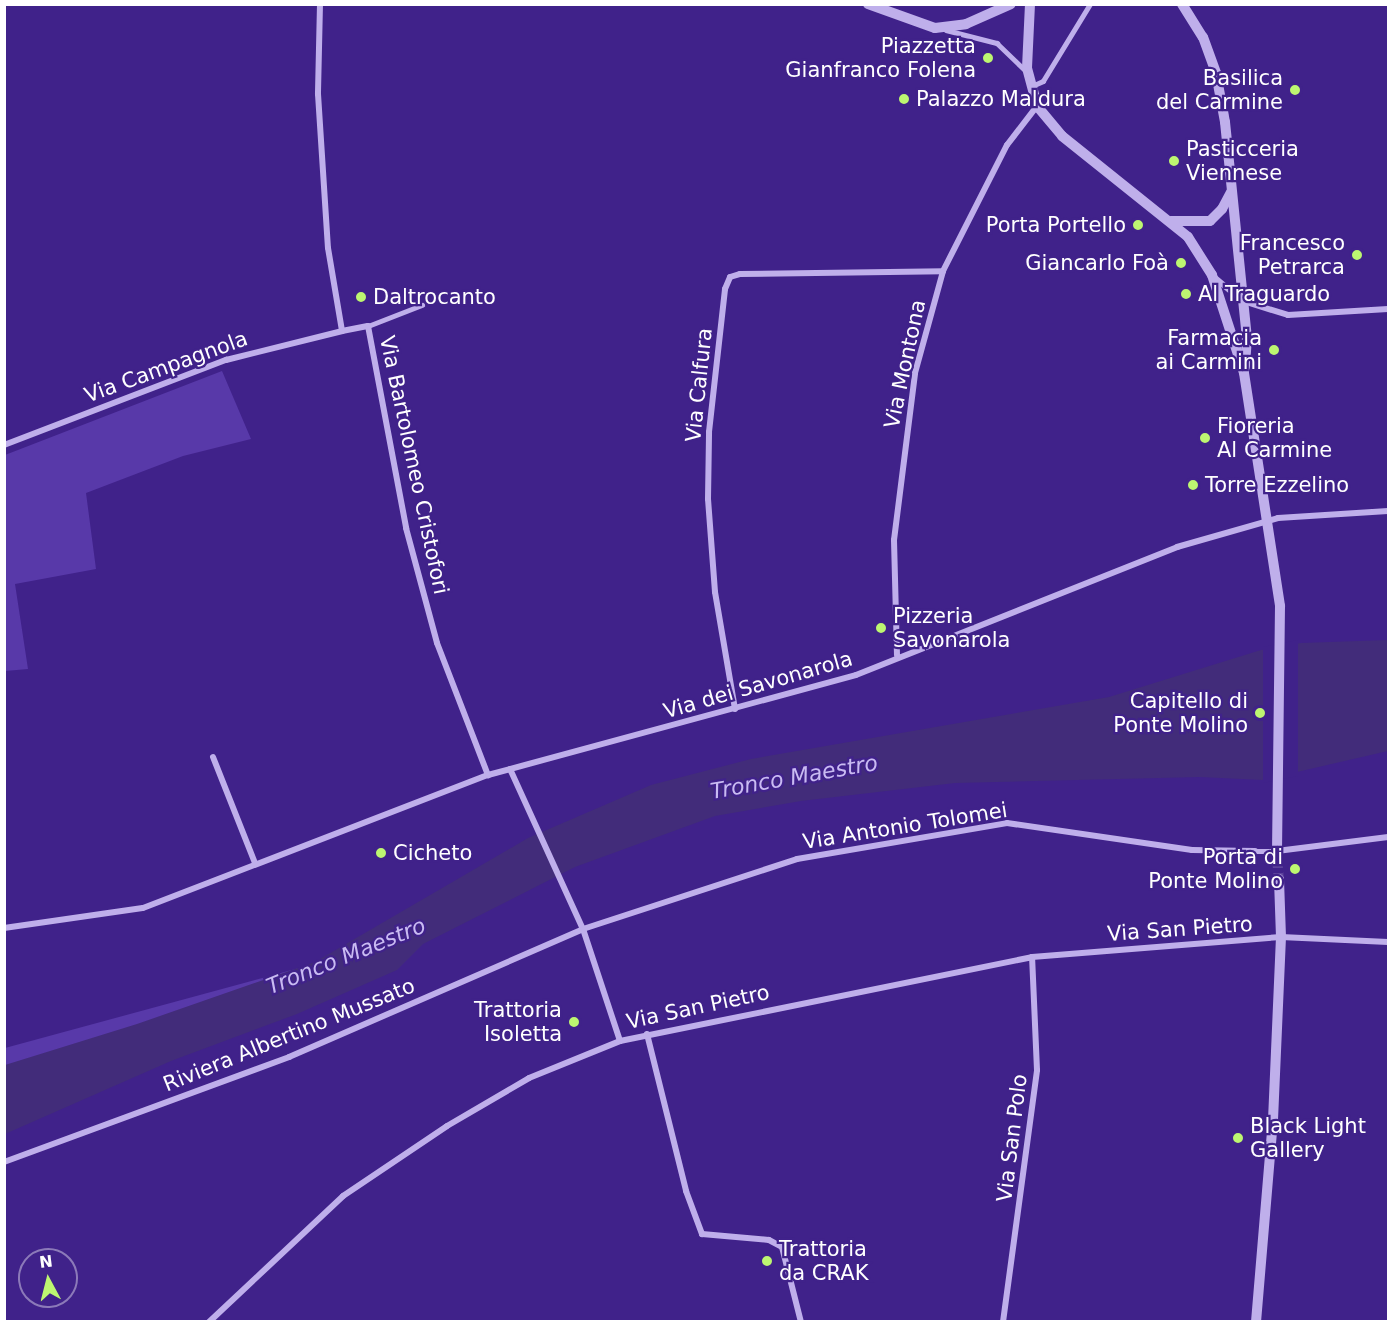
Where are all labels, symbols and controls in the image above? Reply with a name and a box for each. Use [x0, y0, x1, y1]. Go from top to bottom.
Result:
place label: Piazzetta Gianfranco Folena [785, 33, 976, 83]
marker: Piazzetta Gianfranco Folena [981, 51, 995, 65]
place label: Basilica del Carmine [1156, 65, 1283, 115]
marker: Basilica del Carmine [1288, 83, 1302, 97]
place label: Palazzo Maldura [916, 86, 1086, 112]
marker: Palazzo Maldura [897, 92, 911, 106]
place label: Pasticceria Viennese [1186, 136, 1299, 186]
marker: Pasticceria Viennese [1167, 154, 1181, 168]
place label: Porta Portello [986, 212, 1126, 238]
marker: Porta Portello [1131, 218, 1145, 232]
place label: Francesco Petrarca [1240, 230, 1345, 280]
marker: Francesco Petrarca [1350, 248, 1364, 262]
place label: Giancarlo Foà [1025, 250, 1169, 276]
marker: Giancarlo Foà [1174, 256, 1188, 270]
place label: Al Traguardo [1198, 281, 1330, 307]
place label: Daltrocanto [373, 284, 496, 310]
marker: Al Traguardo [1179, 287, 1193, 301]
marker: Daltrocanto [354, 290, 368, 304]
street label: Via Montona [879, 297, 931, 431]
place label: Farmacia ai Carmini [1155, 325, 1262, 375]
street label: Via Campagnola [81, 326, 251, 408]
street label: Via Calfura [680, 327, 718, 443]
street label: Via Bartolomeo Cristofori [374, 333, 454, 597]
marker: Farmacia ai Carmini [1267, 343, 1281, 357]
place label: Fioreria Al Carmine [1217, 413, 1332, 463]
marker: Fioreria Al Carmine [1198, 431, 1212, 445]
place label: Torre Ezzelino [1205, 472, 1349, 498]
marker: Torre Ezzelino [1186, 478, 1200, 492]
place label: Pizzeria Savonarola [893, 603, 1010, 653]
marker: Pizzeria Savonarola [874, 621, 888, 635]
street label: Via dei Savonarola [661, 646, 855, 724]
place label: Capitello di Ponte Molino [1113, 688, 1248, 738]
marker: Capitello di Ponte Molino [1253, 706, 1267, 720]
water label: Tronco Maestro [708, 749, 880, 805]
street label: Via Antonio Tolomei [801, 797, 1009, 855]
place label: Cicheto [393, 840, 472, 866]
place label: Porta di Ponte Molino [1148, 844, 1283, 894]
marker: Cicheto [374, 846, 388, 860]
marker: Porta di Ponte Molino [1288, 862, 1302, 876]
street label: Via San Pietro [1106, 911, 1254, 947]
water label: Tronco Maestro [263, 912, 429, 1000]
street label: Riviera Albertino Mussato [160, 973, 418, 1097]
street label: Via San Pietro [624, 980, 772, 1034]
place label: Trattoria Isoletta [474, 997, 562, 1047]
marker: Trattoria Isoletta [567, 1015, 581, 1029]
street label: Via San Polo [992, 1072, 1032, 1204]
place label: Black Light Gallery [1250, 1113, 1366, 1163]
marker: Black Light Gallery [1231, 1131, 1245, 1145]
place label: Trattoria da CRAK [779, 1236, 868, 1286]
north arrow [18, 1248, 78, 1308]
text: N [38, 1251, 54, 1272]
marker: Trattoria da CRAK [760, 1254, 774, 1268]

